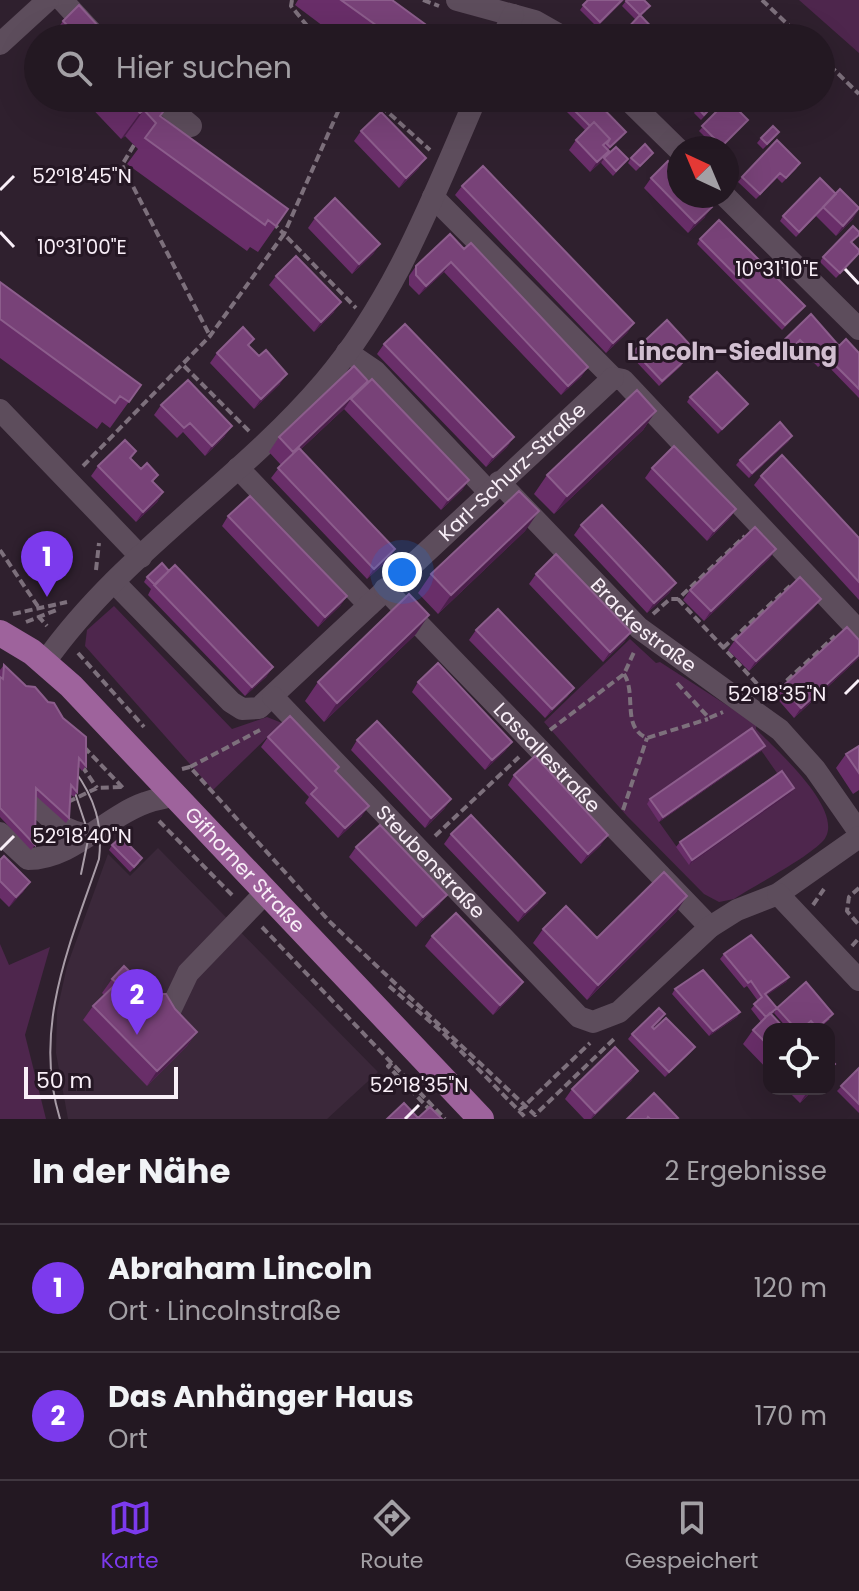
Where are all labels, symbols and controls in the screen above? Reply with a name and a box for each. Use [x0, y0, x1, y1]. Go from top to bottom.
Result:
search box [24, 24, 835, 112]
icon: search [52, 46, 96, 90]
text: Hier suchen [116, 46, 292, 89]
north arrow [667, 136, 739, 208]
text: 52°18'45"N [32, 162, 132, 190]
text: 10°31'00"E [37, 233, 127, 261]
text: 10°31'10"E [735, 255, 819, 283]
district label: Lincoln-Siedlung [627, 335, 837, 368]
street label: Karl-Schurz-Straße [433, 396, 592, 548]
pin: 1 [21, 531, 73, 597]
your location [382, 552, 422, 592]
street label: Brackestraße [584, 572, 702, 679]
text: 52°18'35"N [728, 680, 826, 708]
street label: Lassallestraße [487, 696, 607, 819]
street label: Steubenstraße [369, 799, 492, 925]
street label: Gifhorner Straße [178, 800, 312, 939]
text: 52°18'40"N [32, 822, 132, 850]
pin: 2 [111, 969, 163, 1035]
map controls [763, 1023, 835, 1095]
button: locate [763, 1023, 835, 1095]
scale bar [24, 1063, 178, 1099]
text: 50 m [36, 1065, 92, 1096]
text: 52°18'35"N [370, 1071, 468, 1099]
text: In der Nähe [32, 1147, 230, 1195]
text: 2 Ergebnisse [664, 1153, 827, 1189]
text: Abraham Lincoln [108, 1247, 372, 1290]
text: 1 [53, 1270, 63, 1306]
text: 120 m [754, 1270, 827, 1306]
text: Ort · Lincolnstraße [108, 1293, 341, 1329]
text: Das Anhänger Haus [108, 1375, 414, 1418]
text: 2 [51, 1398, 65, 1434]
text: 170 m [754, 1398, 827, 1434]
text: Ort [108, 1421, 148, 1457]
tab: Karte [101, 1496, 159, 1577]
tab: Route [360, 1496, 423, 1577]
tab: Gespeichert [625, 1496, 758, 1577]

